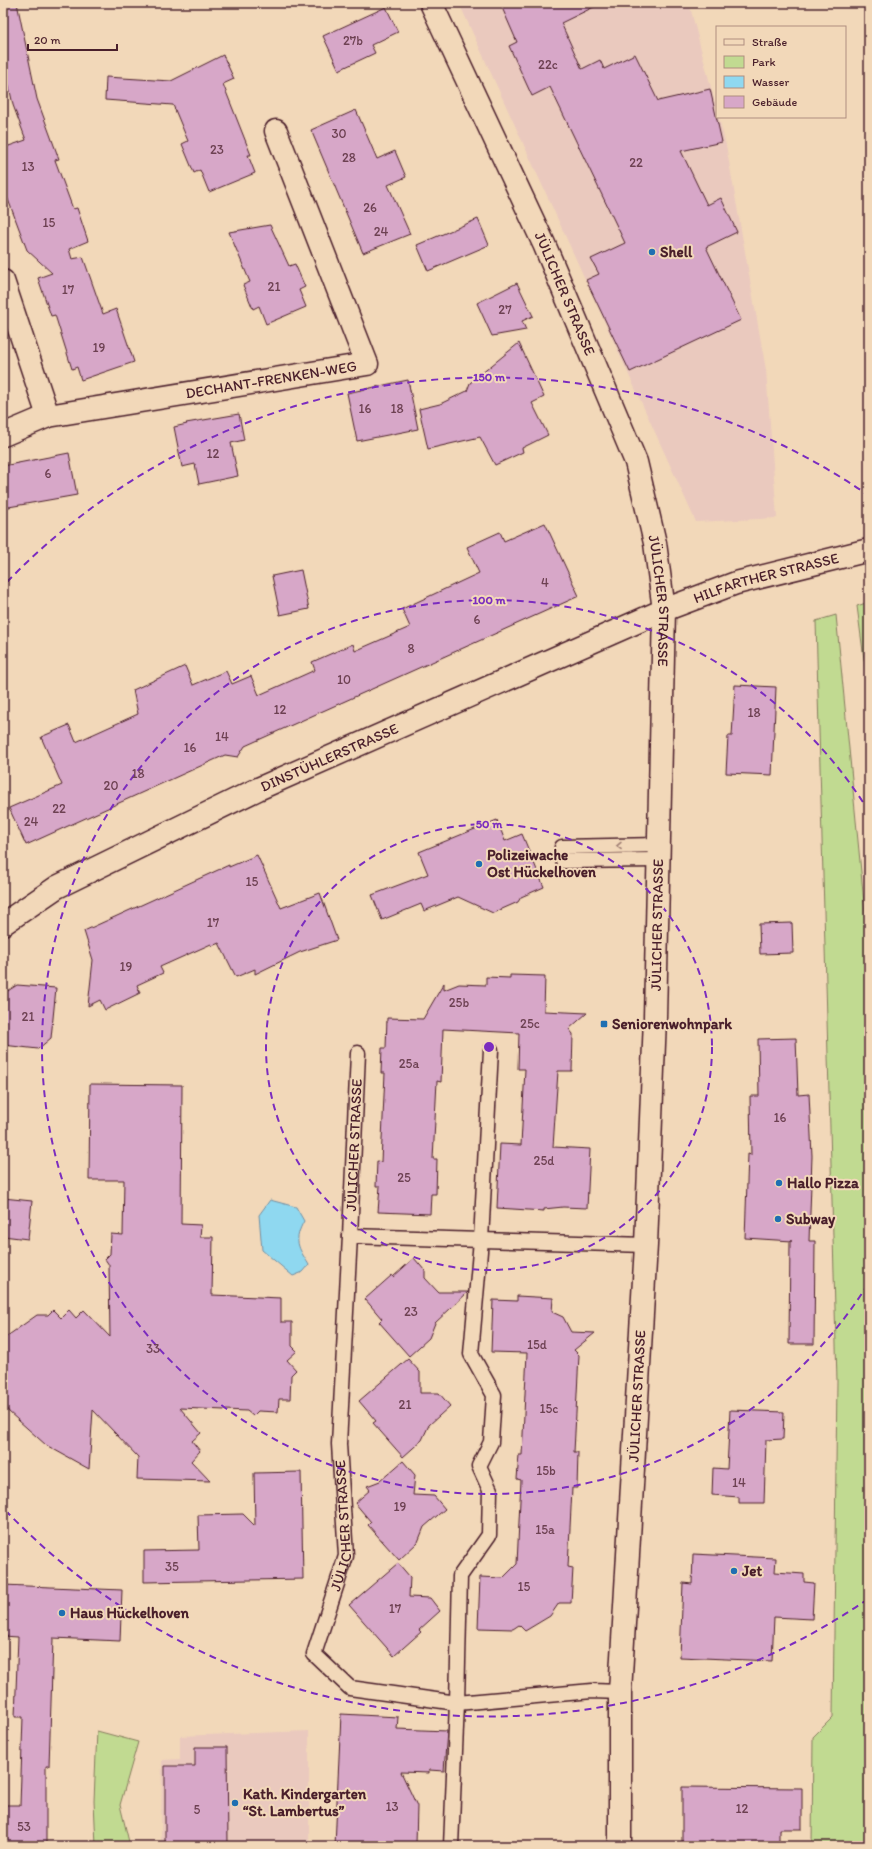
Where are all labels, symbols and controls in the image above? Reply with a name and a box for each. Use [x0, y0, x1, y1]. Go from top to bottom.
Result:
scale bar [28, 26, 117, 52]
legend [716, 26, 846, 118]
text: 20 m [34, 33, 61, 47]
house number: 27b [343, 33, 363, 48]
text: Straße [752, 35, 787, 49]
text: Park [752, 55, 776, 69]
house number: 22c [538, 57, 558, 72]
text: Wasser [752, 75, 789, 89]
text: Gebäude [752, 95, 797, 109]
house number: 30 [331, 126, 347, 141]
house number: 23 [210, 142, 224, 157]
house number: 28 [342, 150, 356, 165]
house number: 22 [629, 155, 643, 170]
house number: 13 [21, 159, 35, 174]
house number: 26 [363, 200, 377, 215]
house number: 15 [43, 215, 56, 230]
house number: 24 [374, 224, 389, 239]
street label: JÜLICHER STRASSE [531, 229, 599, 358]
place label: Shell [660, 243, 693, 261]
marker: Shell [647, 247, 657, 257]
house number: 21 [268, 279, 280, 294]
house number: 17 [62, 282, 75, 297]
house number: 27 [498, 302, 512, 317]
house number: 19 [93, 340, 106, 355]
street label: DECHANT-FRENKEN-WEG [184, 357, 358, 402]
text: 150 m [473, 370, 506, 384]
house number: 16 [359, 401, 372, 416]
house number: 18 [390, 401, 404, 416]
house number: 12 [207, 446, 220, 461]
house number: 6 [45, 466, 52, 481]
street label: JÜLICHER STRASSE [644, 533, 673, 667]
street label: HILFARTHER STRASSE [691, 549, 841, 607]
house number: 4 [541, 575, 549, 590]
text: 100 m [472, 593, 506, 607]
house number: 6 [474, 612, 481, 627]
house number: 8 [407, 641, 415, 656]
house number: 10 [337, 672, 351, 687]
house number: 12 [274, 702, 287, 717]
house number: 18 [747, 705, 761, 720]
street label: DINSTÜHLERSTRASSE [258, 719, 401, 796]
house number: 14 [215, 729, 229, 744]
house number: 16 [184, 740, 197, 755]
house number: 18 [131, 766, 145, 781]
house number: 20 [104, 778, 118, 793]
house number: 22 [52, 801, 66, 816]
house number: 24 [24, 814, 39, 829]
text: 50 m [476, 817, 503, 831]
one-way arrow [616, 841, 622, 850]
place label: Polizeiwache Ost Hückelhoven [487, 846, 597, 881]
marker: Polizeiwache Ost Hückelhoven [474, 859, 484, 869]
street label: JÜLICHER STRASSE [647, 859, 667, 991]
house number: 15 [246, 874, 259, 889]
house number: 17 [207, 915, 220, 930]
house number: 19 [120, 959, 133, 974]
house number: 25b [449, 995, 469, 1010]
house number: 21 [22, 1009, 34, 1024]
place label: Seniorenwohnpark [612, 1015, 732, 1034]
house number: 25c [520, 1016, 540, 1031]
marker: Seniorenwohnpark [599, 1019, 609, 1029]
centre of rings [482, 1040, 496, 1054]
house number: 25a [399, 1056, 419, 1071]
street label: JÜLICHER STRASSE [342, 1078, 366, 1212]
house number: 16 [774, 1110, 787, 1125]
house number: 25d [534, 1153, 554, 1168]
house number: 25 [397, 1170, 411, 1185]
place label: Hallo Pizza [787, 1174, 859, 1192]
marker: Hallo Pizza [774, 1178, 784, 1188]
place label: Subway [786, 1210, 836, 1229]
marker: Subway [773, 1214, 783, 1224]
house number: 23 [404, 1304, 418, 1319]
street label: JÜLICHER STRASSE [625, 1329, 649, 1463]
house number: 15d [527, 1337, 547, 1352]
house number: 33 [146, 1341, 160, 1356]
house number: 21 [399, 1397, 411, 1412]
house number: 15c [540, 1401, 558, 1416]
street label: JÜLICHER STRASSE [326, 1460, 356, 1593]
house number: 15b [536, 1463, 556, 1478]
house number: 14 [732, 1475, 746, 1490]
house number: 19 [394, 1499, 407, 1514]
house number: 15a [535, 1522, 555, 1537]
house number: 35 [165, 1559, 179, 1574]
place label: Jet [741, 1562, 763, 1580]
marker: Jet [729, 1566, 739, 1576]
house number: 15 [518, 1579, 531, 1594]
house number: 17 [389, 1601, 402, 1616]
place label: Haus Hückelhoven [70, 1604, 190, 1622]
marker: Haus Hückelhoven [57, 1608, 67, 1618]
place label: Kath. Kindergarten “St. Lambertus” [243, 1785, 367, 1820]
marker: Kath. Kindergarten “St. Lambertus” [230, 1798, 240, 1808]
house number: 13 [385, 1799, 399, 1814]
house number: 12 [736, 1801, 749, 1816]
house number: 5 [194, 1802, 201, 1817]
house number: 53 [17, 1819, 31, 1834]

